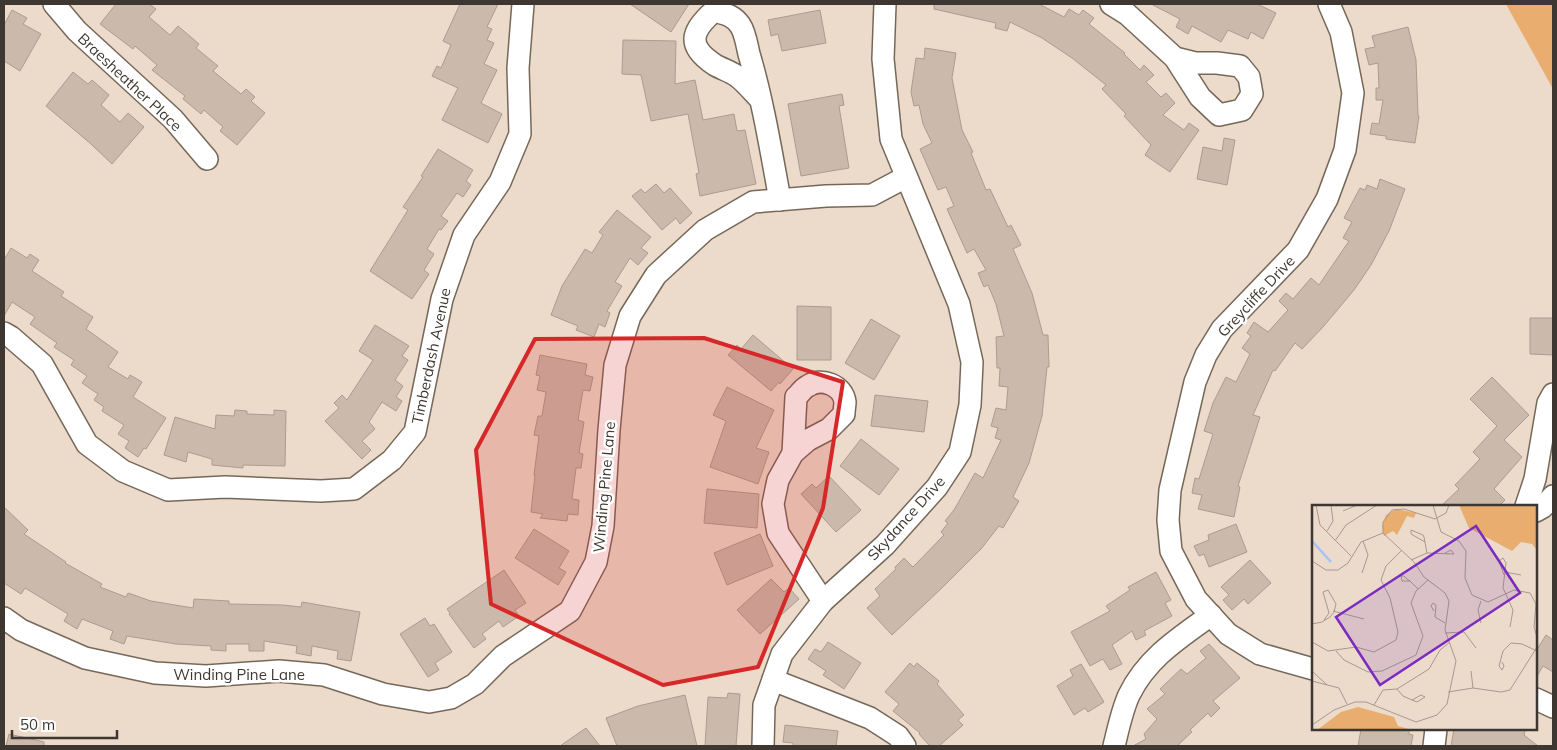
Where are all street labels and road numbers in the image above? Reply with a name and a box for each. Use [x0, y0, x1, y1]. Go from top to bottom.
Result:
street label: Braesheather Place [74, 29, 186, 135]
street label: Greycliffe Drive [1213, 251, 1299, 341]
street label: Timberdash Avenue [407, 286, 455, 426]
street label: Winding Pine Lane [589, 421, 619, 553]
street label: Skydance Drive [863, 472, 949, 564]
street label: Winding Pine Lane [173, 665, 305, 684]

